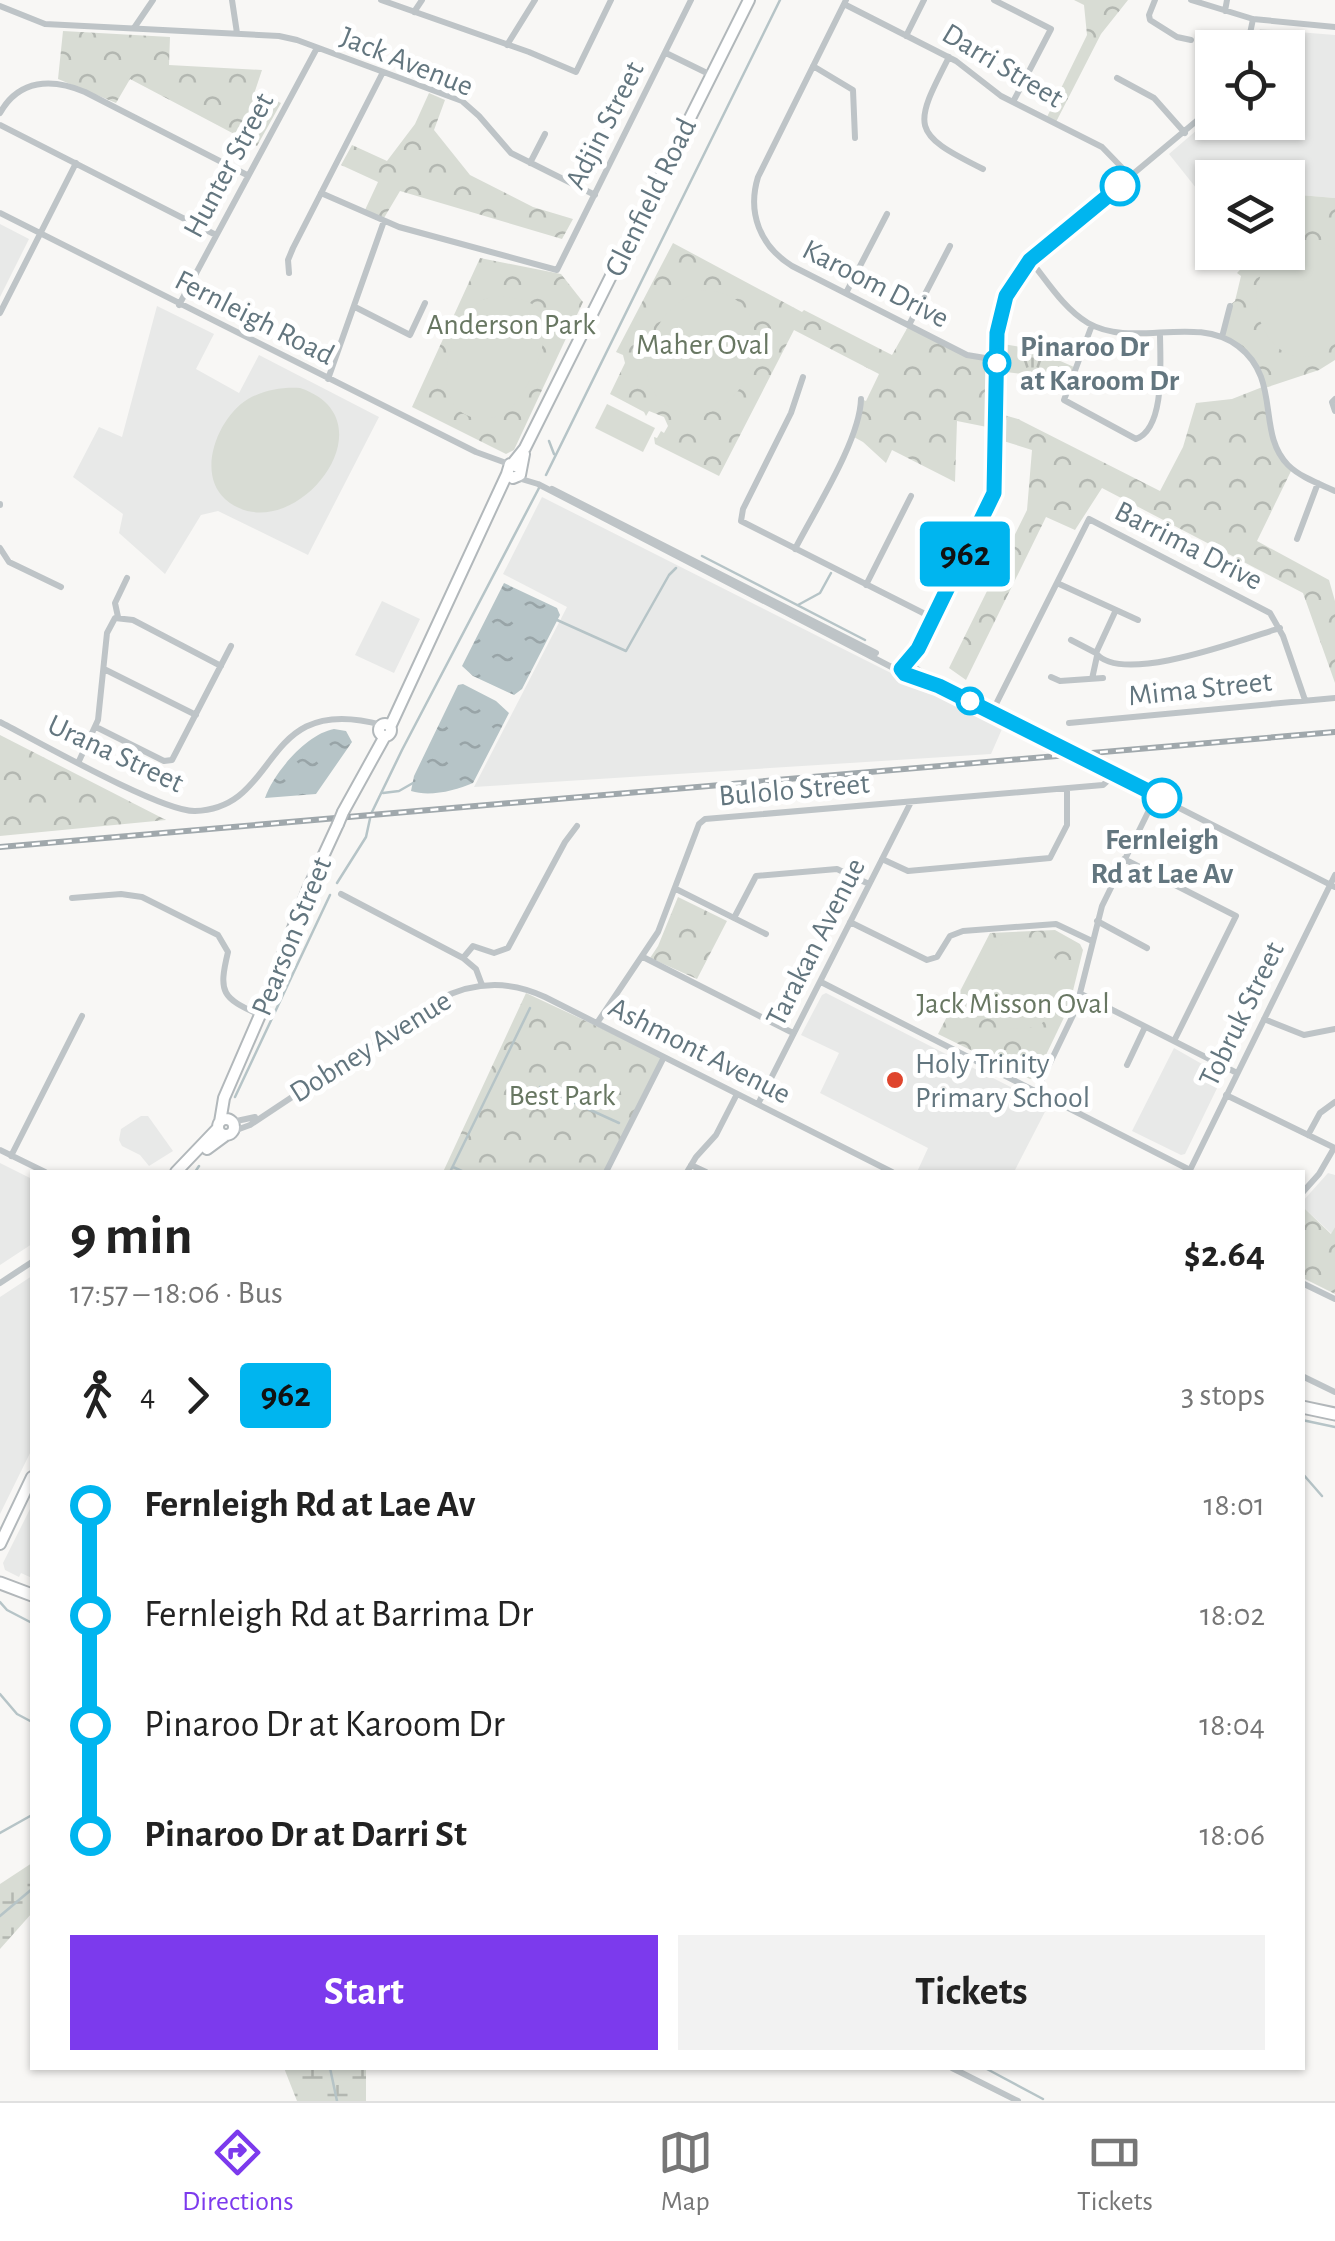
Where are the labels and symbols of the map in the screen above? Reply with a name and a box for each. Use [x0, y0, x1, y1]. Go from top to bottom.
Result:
street label: Darri Street [937, 18, 1068, 114]
street label: Jack Avenue [336, 22, 477, 102]
street label: Adjin Street [560, 57, 650, 194]
street label: Hunter Street [178, 88, 280, 243]
street label: Glenfield Road [600, 113, 702, 281]
unlabelled marker [1101, 167, 1139, 205]
street label: Karoom Drive [798, 234, 954, 334]
street label: Fernleigh Road [170, 265, 339, 371]
park label: Anderson Park [426, 310, 596, 340]
park label: Maher Oval [636, 330, 770, 360]
place label: Pinaroo Dr at Karoom Dr [1020, 332, 1180, 396]
marker: Pinaroo Dr at Karoom Dr [984, 350, 1010, 376]
street label: Barrima Drive [1110, 496, 1267, 596]
line badge: 962 [908, 522, 1022, 586]
street label: Mima Street [1127, 666, 1274, 711]
unlabelled marker [957, 688, 983, 714]
street label: Urana Street [43, 709, 188, 799]
street label: Bulolo Street [717, 768, 871, 812]
marker: Fernleigh Rd at Lae Av [1143, 779, 1181, 817]
place label: Fernleigh Rd at Lae Av [1091, 825, 1234, 889]
street label: Pearson Street [247, 852, 337, 1020]
street label: Tarakan Avenue [761, 854, 871, 1031]
street label: Tobruk Street [1194, 937, 1290, 1091]
street label: Dobney Avenue [285, 985, 456, 1108]
park label: Jack Misson Oval [916, 989, 1110, 1019]
street label: Ashmont Avenue [604, 992, 795, 1110]
place label: Holy Trinity Primary School [915, 1049, 1090, 1113]
marker: Holy Trinity Primary School [884, 1069, 906, 1091]
park label: Best Park [508, 1081, 616, 1111]

